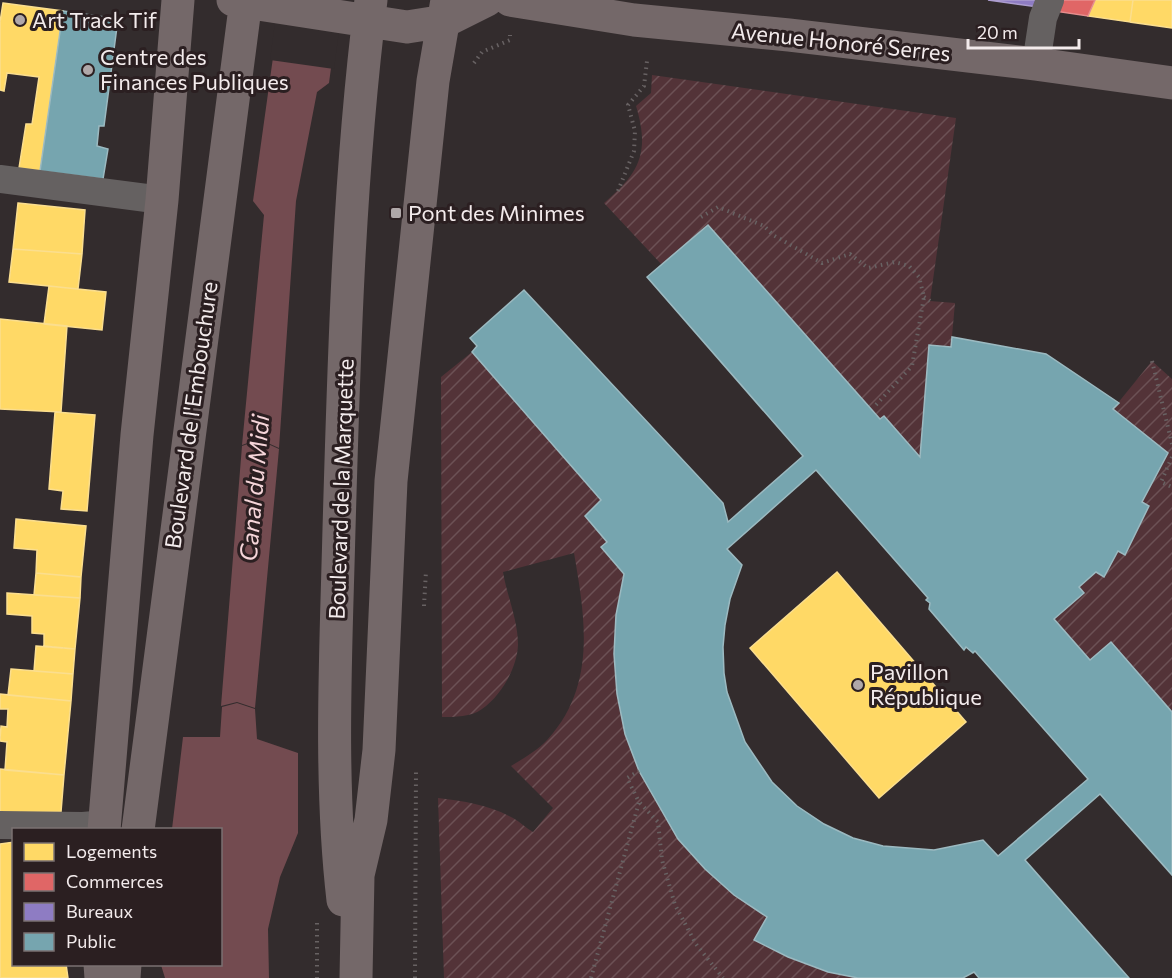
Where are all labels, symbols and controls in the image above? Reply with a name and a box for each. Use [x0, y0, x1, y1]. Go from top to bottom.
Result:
place label: Art Track Tif [32, 6, 157, 33]
scale bar [968, 12, 1079, 50]
marker: Art Track Tif [13, 13, 27, 27]
street label: Avenue Honoré Serres [730, 17, 952, 66]
text: 20 m [977, 21, 1018, 43]
place label: Centre des Finances Publiques [100, 43, 289, 95]
marker: Centre des Finances Publiques [81, 63, 95, 77]
place label: Pont des Minimes [408, 199, 585, 226]
marker: Pont des Minimes [389, 206, 403, 220]
street label: Boulevard de l'Embouchure [158, 280, 223, 550]
street label: Boulevard de la Marquette [322, 358, 359, 620]
water label: Canal du Midi [233, 413, 274, 562]
place label: Pavillon République [870, 658, 982, 710]
marker: Pavillon République [851, 678, 865, 692]
legend [12, 828, 222, 966]
text: Logements [66, 840, 157, 862]
text: Commerces [66, 870, 163, 892]
text: Bureaux [66, 900, 134, 922]
text: Public [66, 930, 116, 952]

